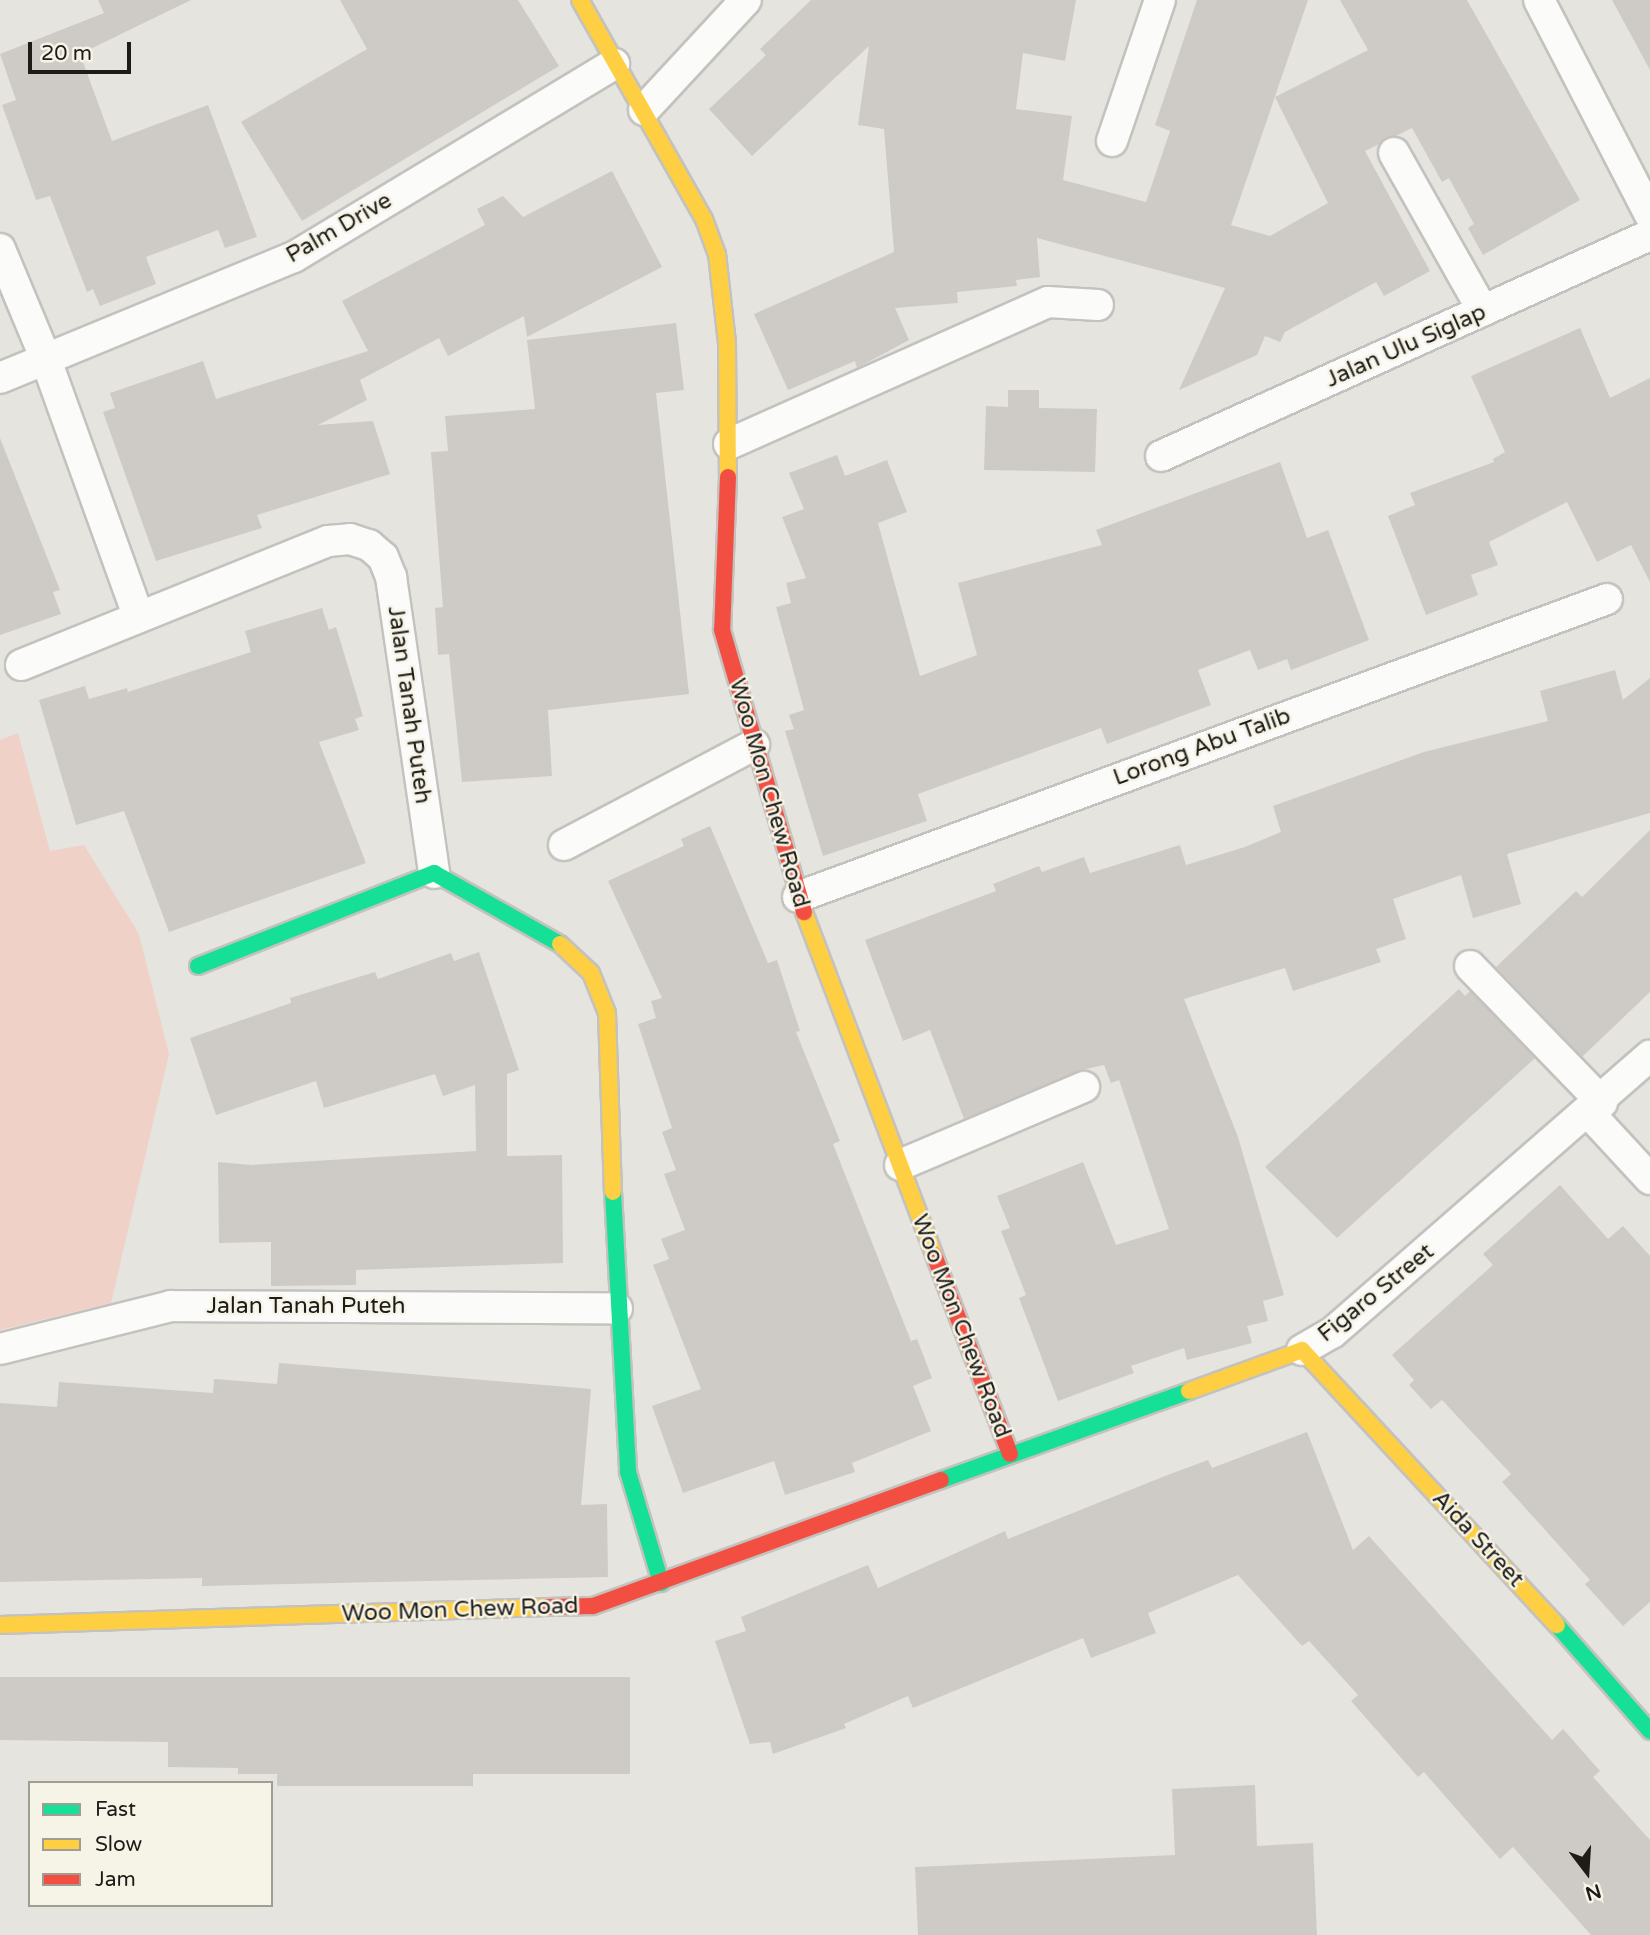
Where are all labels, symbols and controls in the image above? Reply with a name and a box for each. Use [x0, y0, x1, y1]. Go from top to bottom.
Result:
scale bar [32, 28, 135, 72]
text: 20 m [41, 41, 92, 66]
street label: Palm Drive [281, 187, 397, 269]
street label: Jalan Ulu Siglap [1322, 298, 1490, 394]
street label: Jalan Tanah Puteh [381, 604, 437, 806]
street label: Woo Mon Chew Road [723, 675, 815, 911]
street label: Lorong Abu Talib [1110, 702, 1294, 792]
street label: Woo Mon Chew Road [906, 1210, 1016, 1442]
street label: Figaro Street [1313, 1238, 1439, 1348]
street label: Jalan Tanah Puteh [206, 1292, 406, 1320]
street label: Aida Street [1426, 1485, 1530, 1593]
street label: Woo Mon Chew Road [341, 1592, 579, 1628]
legend [28, 1781, 273, 1907]
text: Fast [95, 1797, 136, 1822]
text: Slow [95, 1832, 142, 1857]
north arrow [1552, 1837, 1622, 1907]
text: Jam [95, 1867, 136, 1892]
text: N [1583, 1879, 1604, 1905]

